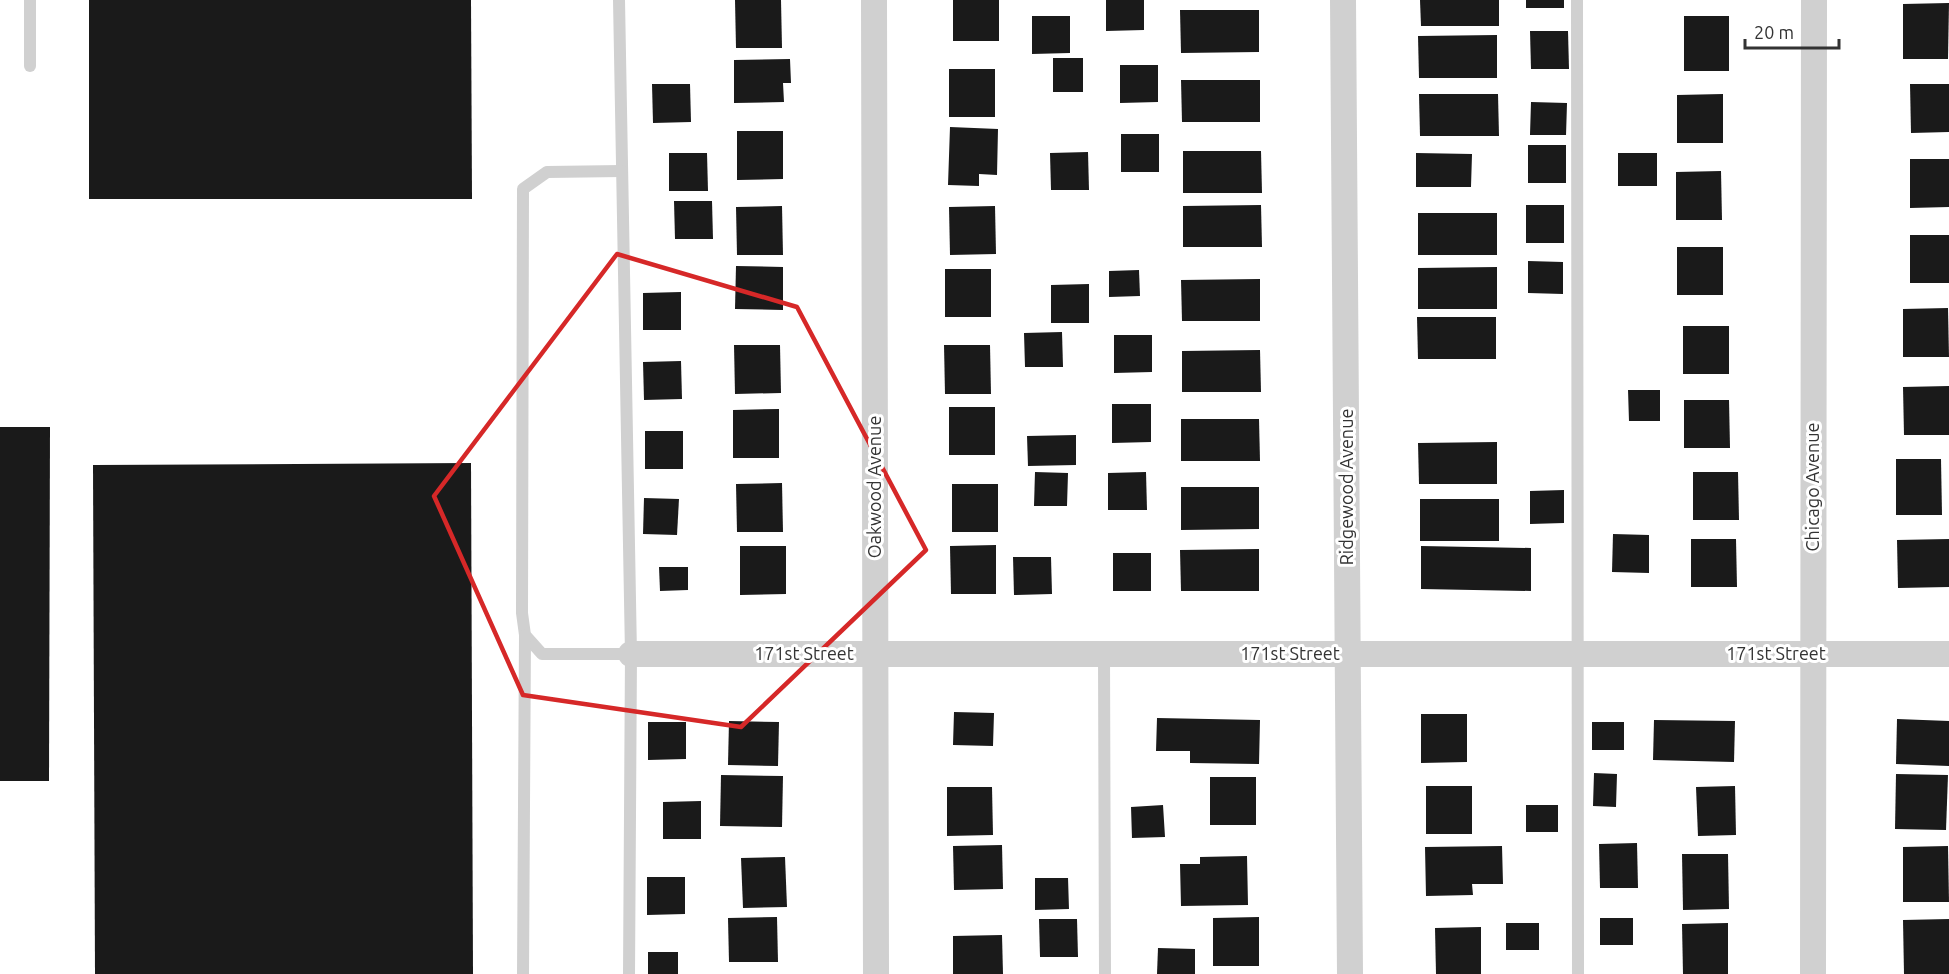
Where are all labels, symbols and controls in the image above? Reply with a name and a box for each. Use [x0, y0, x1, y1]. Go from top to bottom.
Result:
scale bar [1745, 12, 1840, 50]
text: 20 m [1754, 22, 1794, 42]
street label: Ridgewood Avenue [1336, 409, 1356, 565]
street label: Oakwood Avenue [864, 416, 884, 558]
street label: Chicago Avenue [1802, 423, 1822, 551]
street label: 171st Street [754, 643, 854, 663]
street label: 171st Street [1240, 643, 1340, 663]
street label: 171st Street [1726, 643, 1826, 663]

